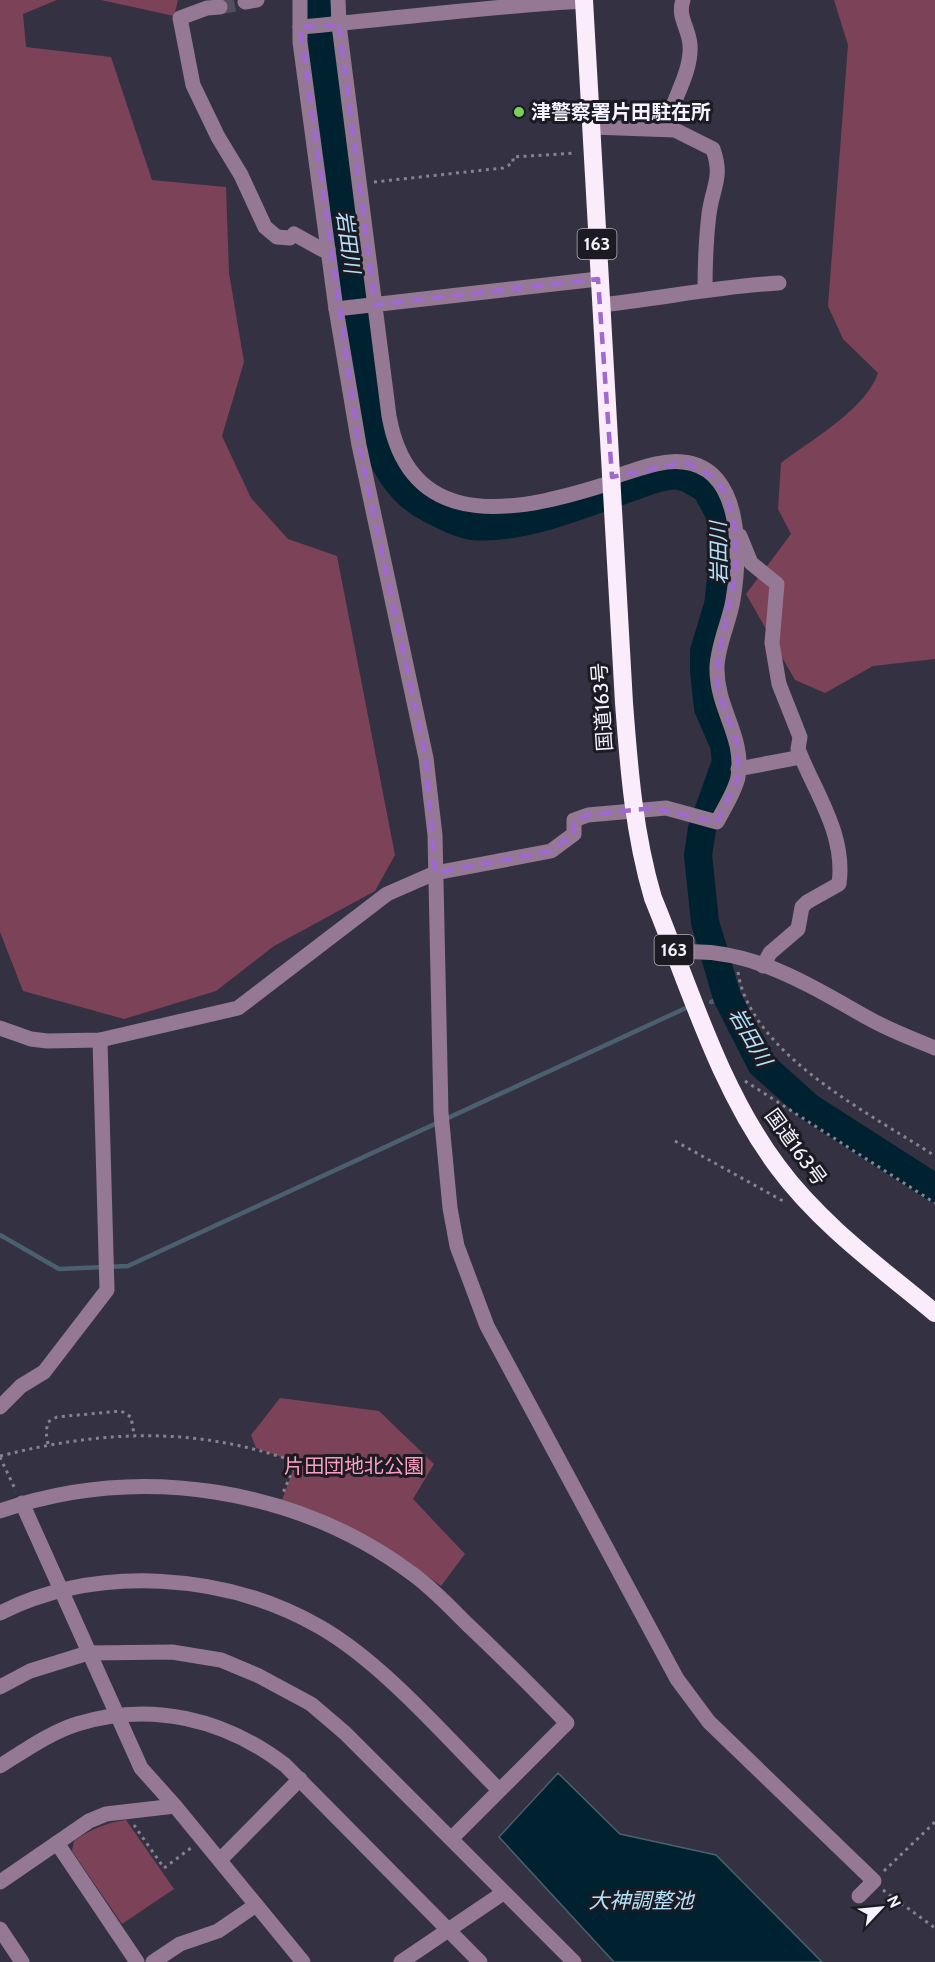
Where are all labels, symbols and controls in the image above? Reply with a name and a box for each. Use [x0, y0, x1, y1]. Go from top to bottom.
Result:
place label: 津警察署片田駐在所 [531, 100, 711, 124]
marker: 津警察署片田駐在所 [512, 105, 526, 119]
water label: 岩田川 [332, 209, 366, 277]
road number: 163 [578, 229, 616, 259]
water label: 岩田川 [705, 519, 732, 585]
street label: 国道163号 [587, 662, 617, 752]
road number: 163 [654, 935, 694, 965]
water label: 岩田川 [724, 1003, 778, 1072]
street label: 国道163号 [760, 1104, 832, 1190]
park label: 片田団地北公園 [284, 1454, 424, 1478]
north arrow [851, 1878, 911, 1938]
water label: 大神調整池 [589, 1888, 695, 1913]
text: N [883, 1892, 905, 1911]

